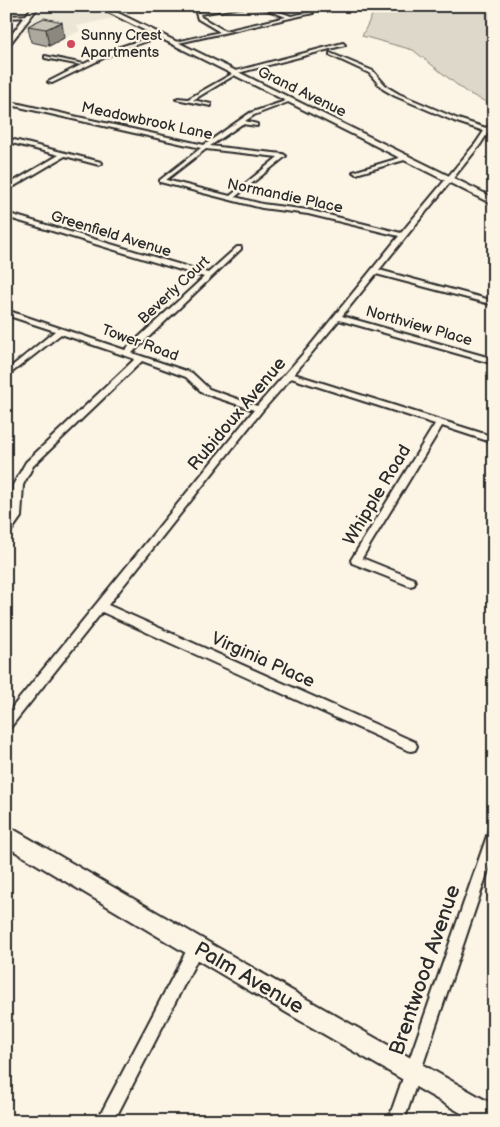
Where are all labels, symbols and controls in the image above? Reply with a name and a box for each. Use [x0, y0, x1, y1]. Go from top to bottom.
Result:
place label: Sunny Crest Apartments [81, 26, 162, 62]
marker: Sunny Crest Apartments [65, 38, 77, 50]
street label: Grand Avenue [255, 62, 350, 122]
street label: Meadowbrook Lane [80, 98, 214, 144]
street label: Normandie Place [225, 174, 345, 218]
street label: Greenfield Avenue [48, 207, 174, 261]
street label: Beverly Court [134, 252, 214, 328]
street label: Northview Place [363, 302, 475, 350]
street label: Tower Road [99, 320, 181, 366]
street label: Rubidoux Avenue [184, 353, 291, 475]
street label: Whipple Road [339, 441, 415, 549]
street label: Virginia Place [208, 628, 318, 692]
street label: Brentwood Avenue [384, 882, 466, 1058]
street label: Palm Avenue [190, 937, 308, 1019]

